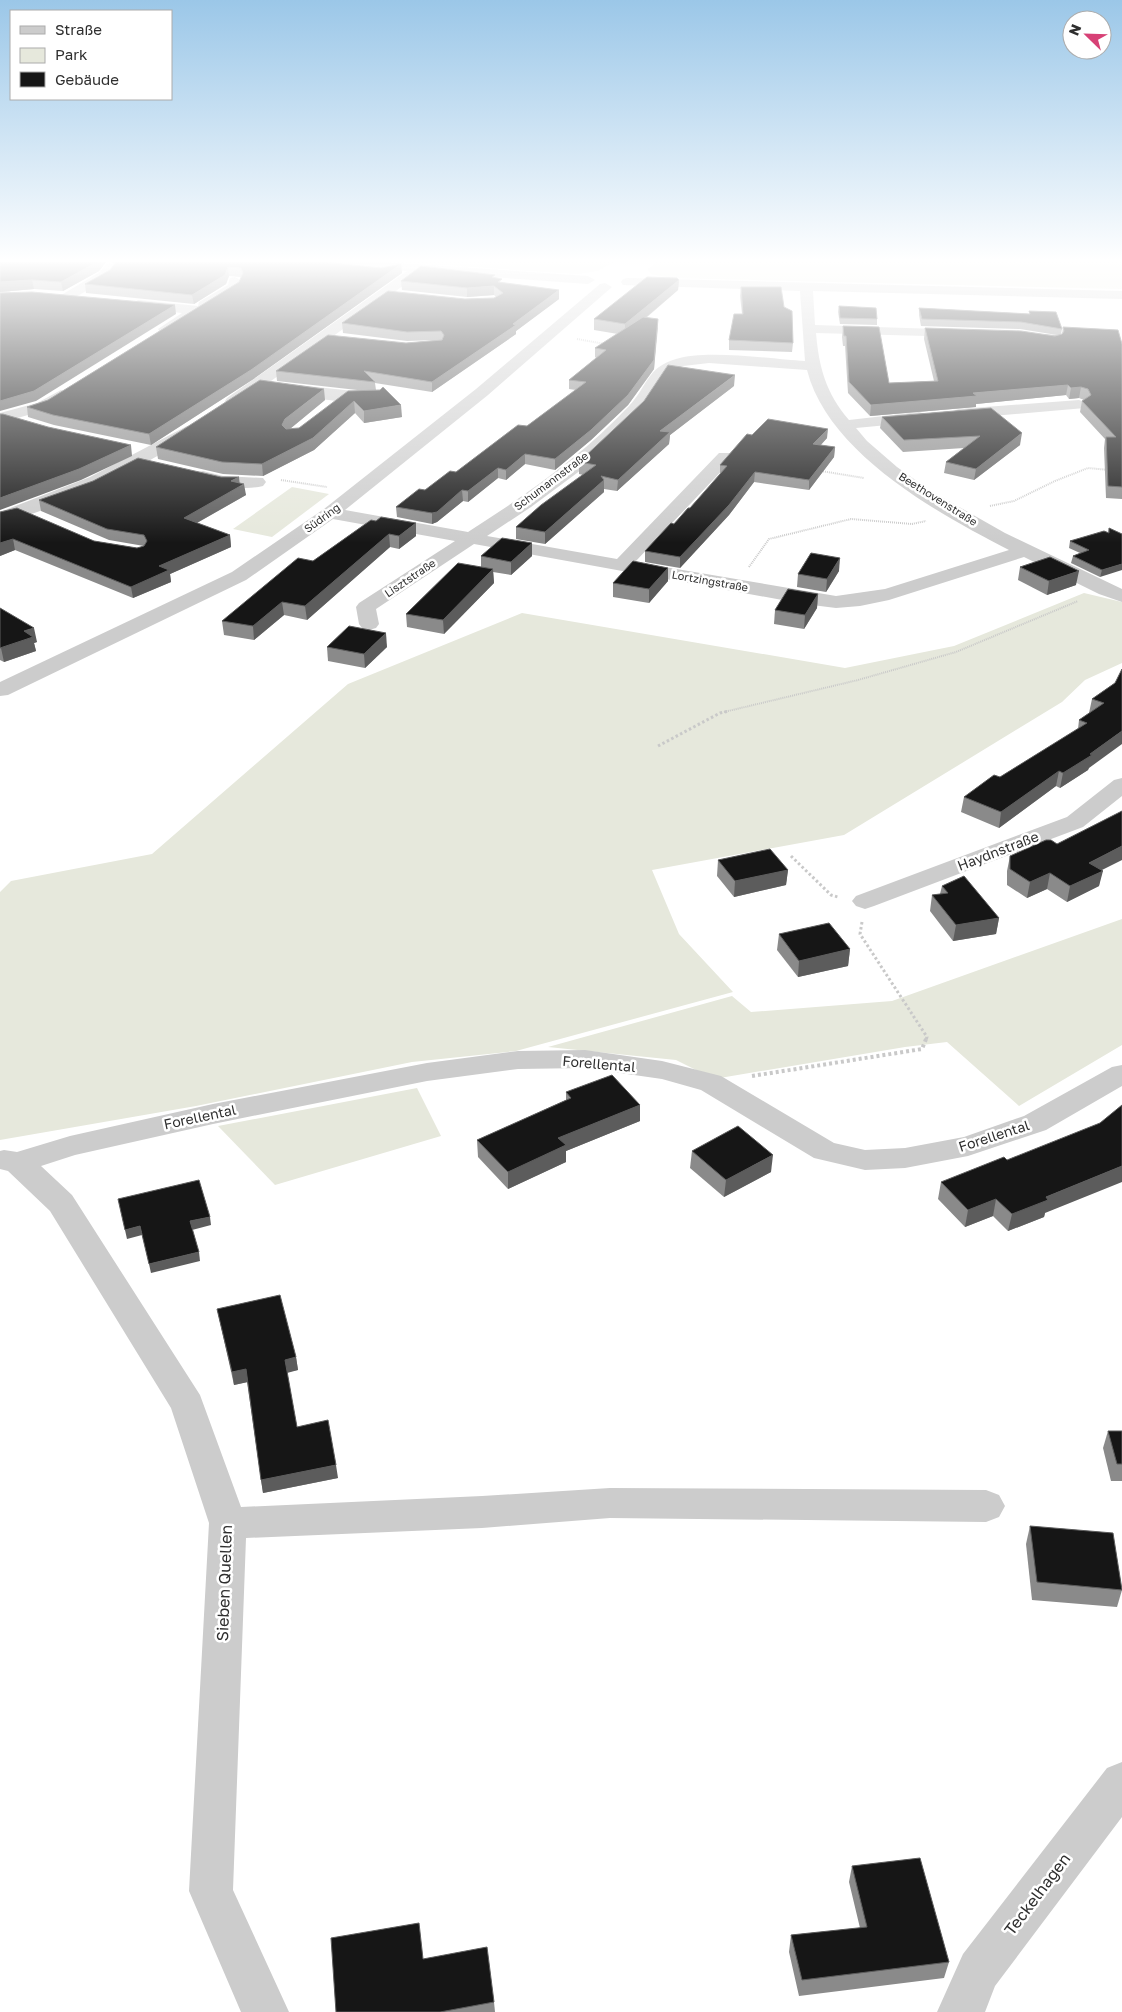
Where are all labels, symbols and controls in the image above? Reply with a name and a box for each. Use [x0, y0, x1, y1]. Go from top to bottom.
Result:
legend [10, 10, 172, 100]
north arrow [1062, 10, 1112, 60]
text: Straße [55, 20, 102, 38]
text: N [1065, 22, 1084, 38]
text: Park [55, 45, 88, 63]
text: Gebäude [55, 70, 119, 88]
street label: Schumannstraße [511, 449, 590, 513]
street label: Beethovenstraße [897, 469, 980, 528]
street label: Südring [301, 500, 342, 535]
street label: Lisztstraße [382, 556, 438, 599]
street label: Lortzingstraße [671, 567, 749, 594]
street label: Haydnstraße [955, 827, 1041, 874]
street label: Forellental [562, 1052, 636, 1075]
street label: Forellental [162, 1101, 238, 1132]
street label: Forellental [956, 1116, 1031, 1155]
street label: Sieben Quellen [212, 1524, 236, 1642]
street label: Teckelhagen [1000, 1849, 1074, 1939]

